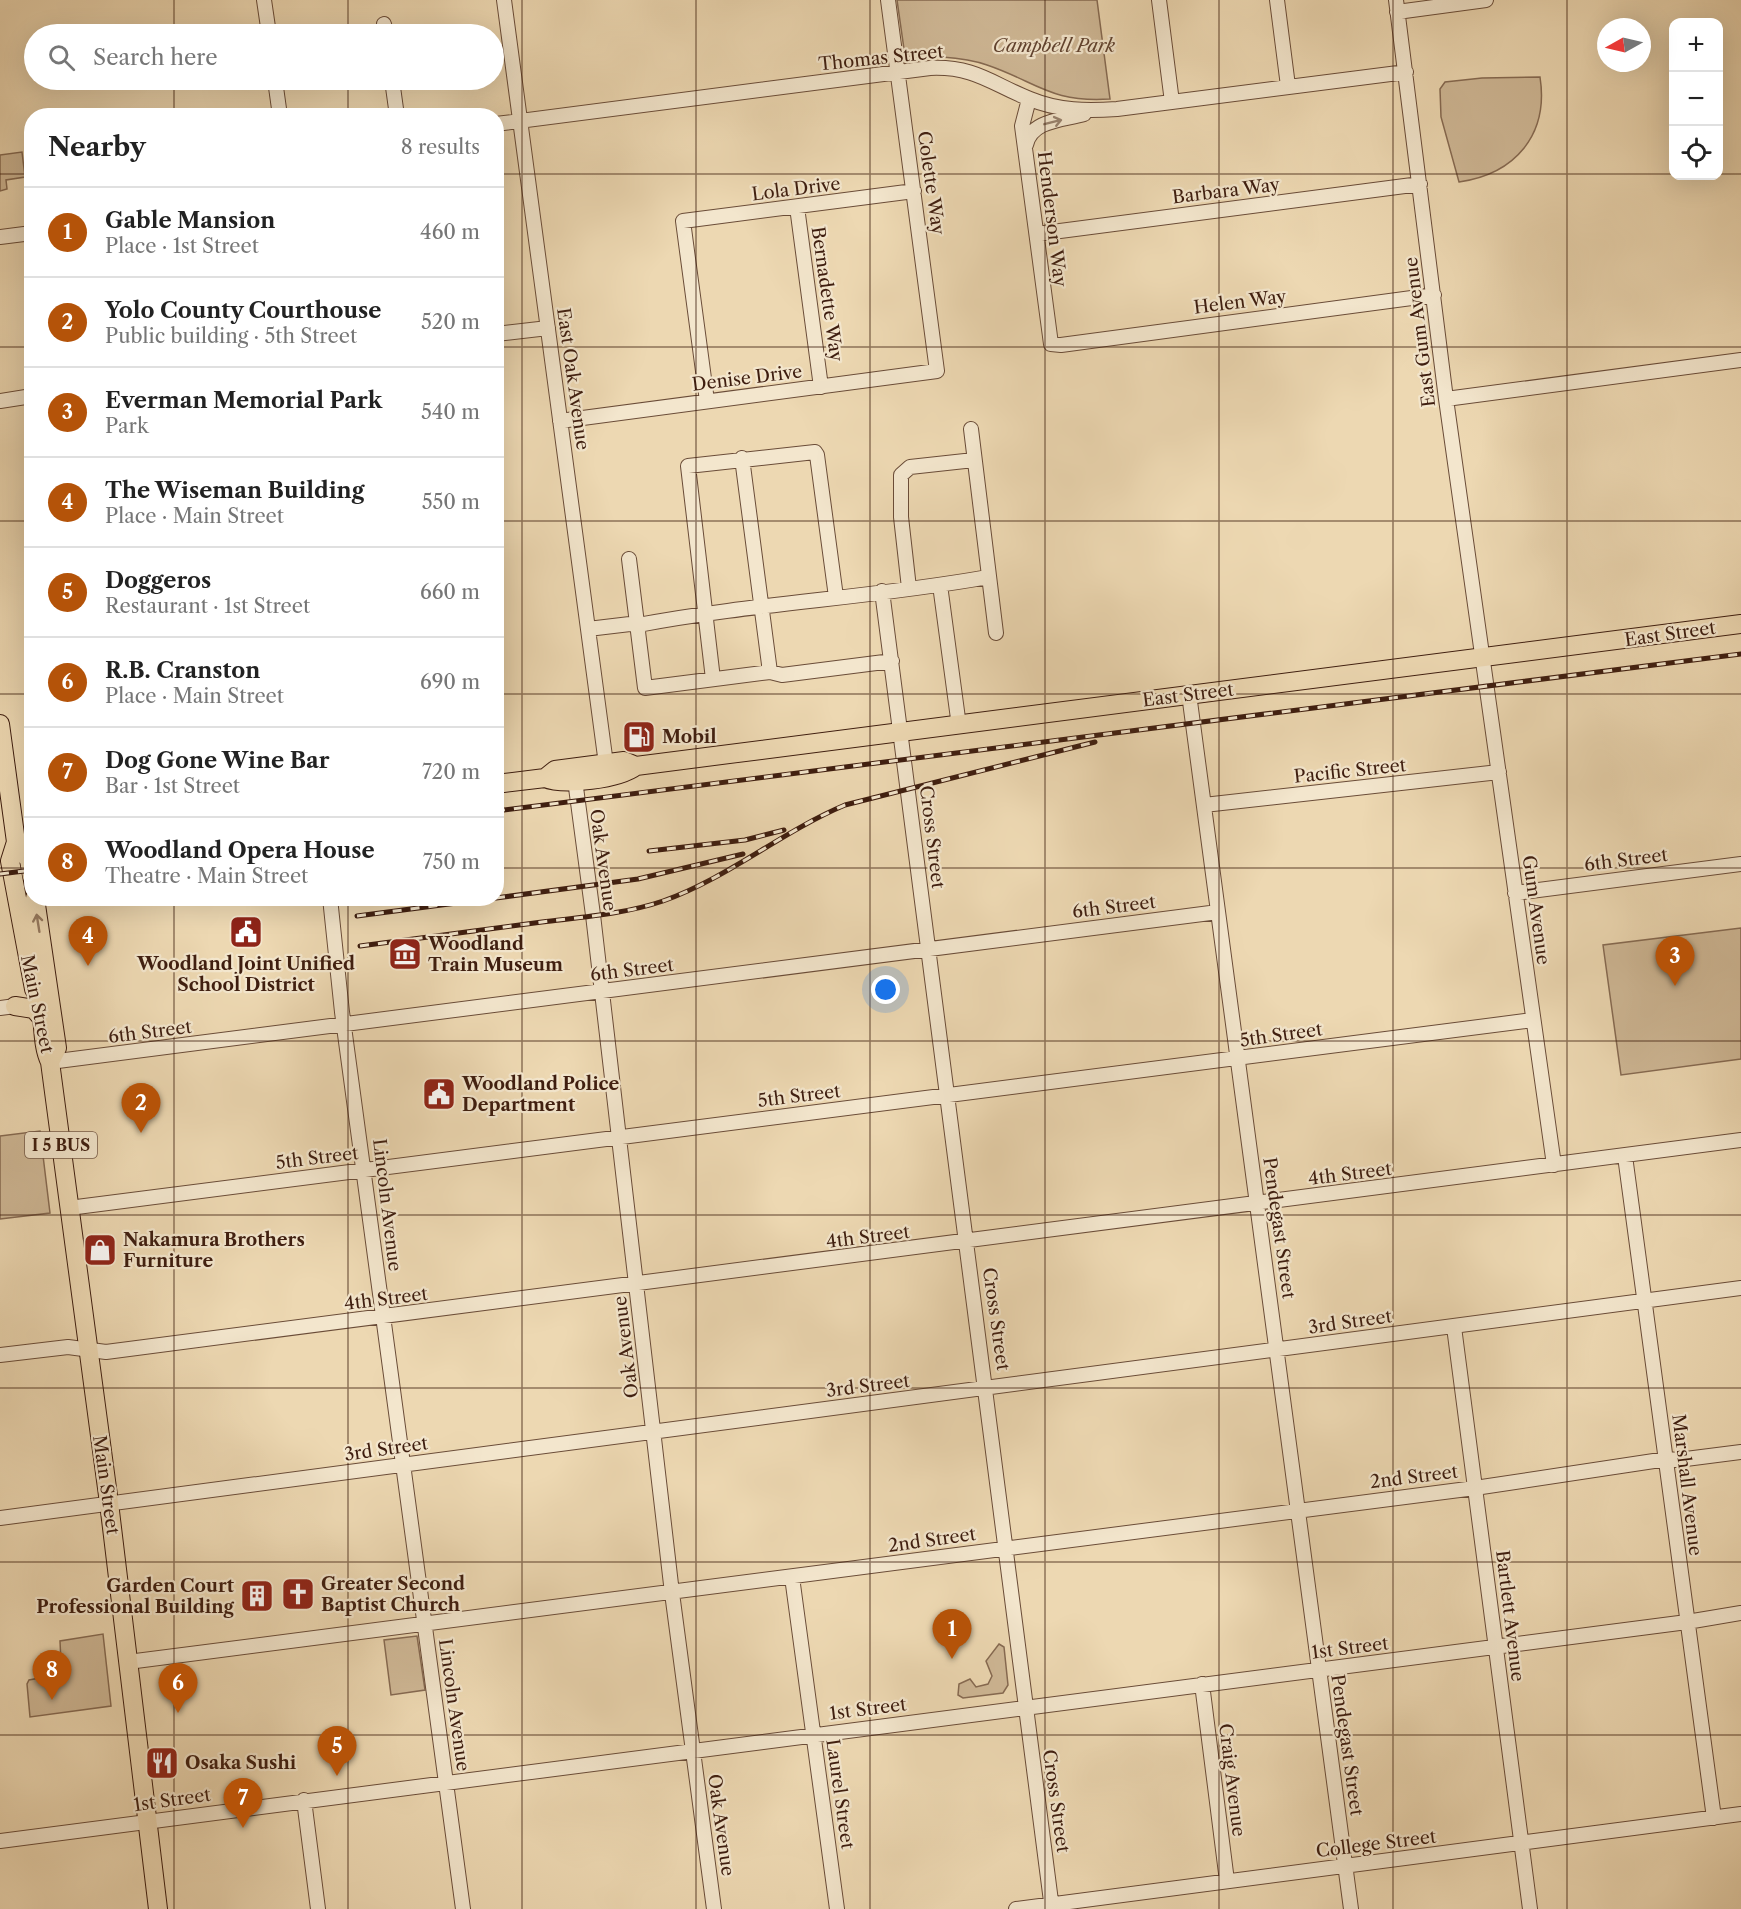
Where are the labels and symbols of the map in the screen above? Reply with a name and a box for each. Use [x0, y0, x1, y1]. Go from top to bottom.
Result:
north arrow [1597, 18, 1651, 72]
park label: Campbell Park [993, 35, 1116, 57]
street label: Thomas Street [817, 40, 945, 76]
one-way arrow [1043, 116, 1062, 128]
street label: Colette Way [913, 130, 949, 237]
street label: Henderson Way [1033, 150, 1071, 289]
street label: Lola Drive [750, 173, 842, 205]
street label: Barbara Way [1171, 173, 1282, 209]
street label: Bernadette Way [807, 225, 848, 364]
street label: East Gum Avenue [1400, 256, 1440, 408]
street label: Helen Way [1192, 285, 1288, 319]
street label: East Oak Avenue [552, 306, 594, 452]
street label: Denise Drive [691, 360, 803, 396]
street label: East Street [1623, 617, 1718, 651]
street label: East Street [1141, 678, 1236, 712]
fuel station icon: Mobil [621, 719, 657, 755]
place label: Mobil [662, 726, 717, 748]
street label: Pacific Street [1293, 754, 1408, 788]
street label: Cross Street [915, 784, 949, 890]
street label: Oak Avenue [585, 808, 621, 912]
street label: 6th Street [1583, 844, 1670, 876]
street label: Gum Avenue [1517, 854, 1555, 966]
street label: 6th Street [1071, 891, 1158, 923]
one-way arrow [33, 913, 44, 933]
public building icon: Woodland Joint Unified School District [228, 914, 264, 950]
pin: 4 [68, 916, 107, 966]
place label: Woodland Train Museum [427, 933, 563, 976]
museum icon: Woodland Train Museum [387, 936, 423, 972]
pin: 3 [1656, 936, 1694, 986]
street label: Main Street [16, 953, 58, 1056]
place label: Woodland Joint Unified School District [136, 953, 355, 996]
street label: 6th Street [589, 954, 676, 986]
your location [871, 975, 900, 1004]
street label: 6th Street [107, 1016, 194, 1048]
street label: 5th Street [1238, 1018, 1324, 1052]
place label: Woodland Police Department [461, 1073, 620, 1116]
public building icon: Woodland Police Department [421, 1076, 457, 1112]
street label: 5th Street [756, 1080, 842, 1112]
pin: 2 [122, 1084, 160, 1133]
road number: I 5 BUS [25, 1132, 97, 1158]
street label: Lincoln Avenue [368, 1137, 406, 1273]
street label: 5th Street [274, 1142, 360, 1174]
street label: Pendegast Street [1258, 1156, 1300, 1301]
street label: 4th Street [1307, 1158, 1394, 1190]
street label: 4th Street [825, 1221, 912, 1253]
place label: Nakamura Brothers Furniture [123, 1229, 305, 1272]
shop icon: Nakamura Brothers Furniture [82, 1232, 118, 1268]
street label: Cross Street [978, 1266, 1014, 1373]
street label: 4th Street [343, 1283, 430, 1315]
street label: Oak Avenue [609, 1295, 643, 1399]
street label: 3rd Street [1307, 1305, 1394, 1339]
street label: 3rd Street [825, 1370, 912, 1402]
street label: Marshall Avenue [1667, 1413, 1707, 1557]
street label: 3rd Street [343, 1432, 430, 1466]
street label: Main Street [88, 1434, 124, 1537]
street label: 2nd Street [1369, 1461, 1460, 1493]
street label: 2nd Street [887, 1523, 978, 1557]
street label: Bartlett Avenue [1491, 1549, 1529, 1683]
place label: Greater Second Baptist Church [321, 1573, 465, 1616]
place label: Garden Court Professional Building [36, 1575, 235, 1618]
church icon: Greater Second Baptist Church [280, 1576, 316, 1612]
building icon: Garden Court Professional Building [239, 1578, 275, 1614]
pin: 1 [932, 1610, 972, 1659]
street label: 1st Street [1310, 1632, 1390, 1664]
street label: Lincoln Avenue [434, 1637, 474, 1773]
pin: 8 [32, 1650, 72, 1700]
pin: 6 [158, 1664, 198, 1713]
street label: Pendegast Street [1326, 1673, 1368, 1818]
street label: 1st Street [828, 1693, 908, 1725]
street label: Craig Avenue [1214, 1722, 1250, 1838]
pin: 5 [318, 1726, 356, 1776]
street label: Laurel Street [821, 1738, 859, 1851]
restaurant icon: Osaka Sushi [144, 1745, 180, 1781]
street label: Cross Street [1038, 1748, 1074, 1855]
place label: Osaka Sushi [185, 1752, 297, 1774]
street label: Oak Avenue [703, 1773, 739, 1877]
pin: 7 [224, 1778, 262, 1828]
street label: 1st Street [132, 1784, 213, 1816]
street label: College Street [1315, 1826, 1438, 1862]

